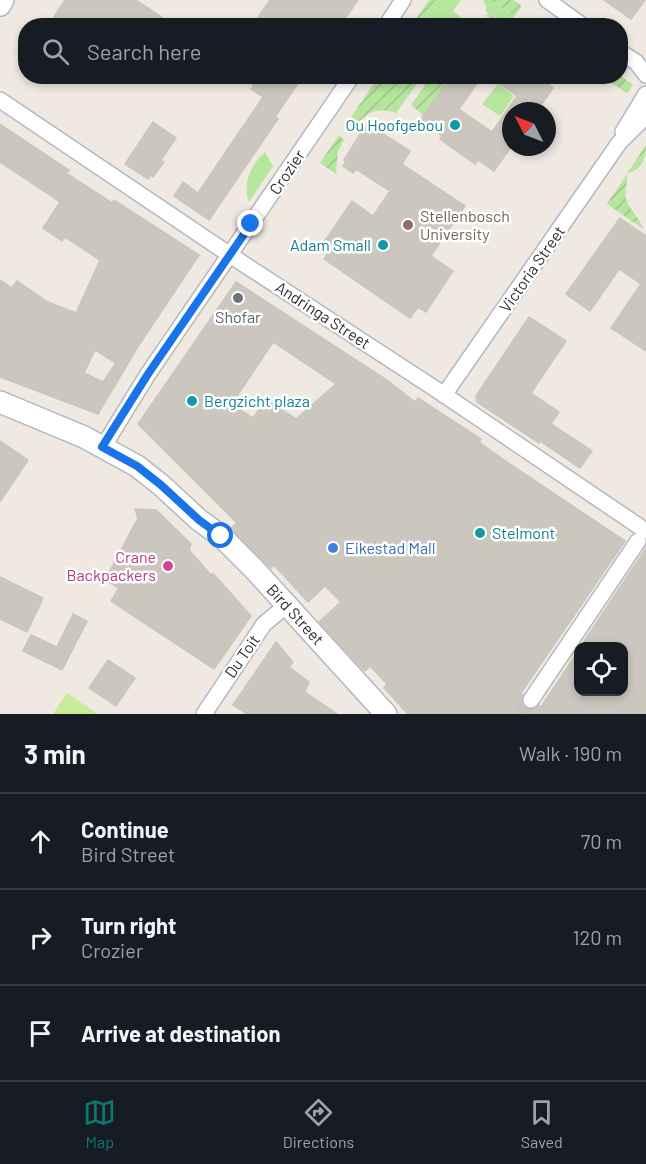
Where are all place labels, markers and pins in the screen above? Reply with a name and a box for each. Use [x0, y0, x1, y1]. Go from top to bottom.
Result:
place label: Ou Hoofgebou [345, 115, 443, 134]
marker: Ou Hoofgebou [448, 118, 462, 132]
place label: Stellenbosch University [420, 206, 510, 243]
marker: Stellenbosch University [401, 218, 415, 232]
place label: Adam Small [290, 235, 371, 254]
marker: Adam Small [376, 238, 390, 252]
marker: Shofar [231, 291, 245, 305]
place label: Shofar [215, 307, 261, 326]
place label: Bergzicht plaza [204, 391, 310, 410]
marker: Bergzicht plaza [185, 394, 199, 408]
place label: Stelmont [492, 523, 555, 542]
marker: Stelmont [473, 526, 487, 540]
place label: Eikestad Mall [345, 538, 435, 557]
marker: Eikestad Mall [326, 541, 340, 555]
place label: Crane Backpackers [67, 547, 156, 584]
marker: Crane Backpackers [161, 559, 175, 573]

